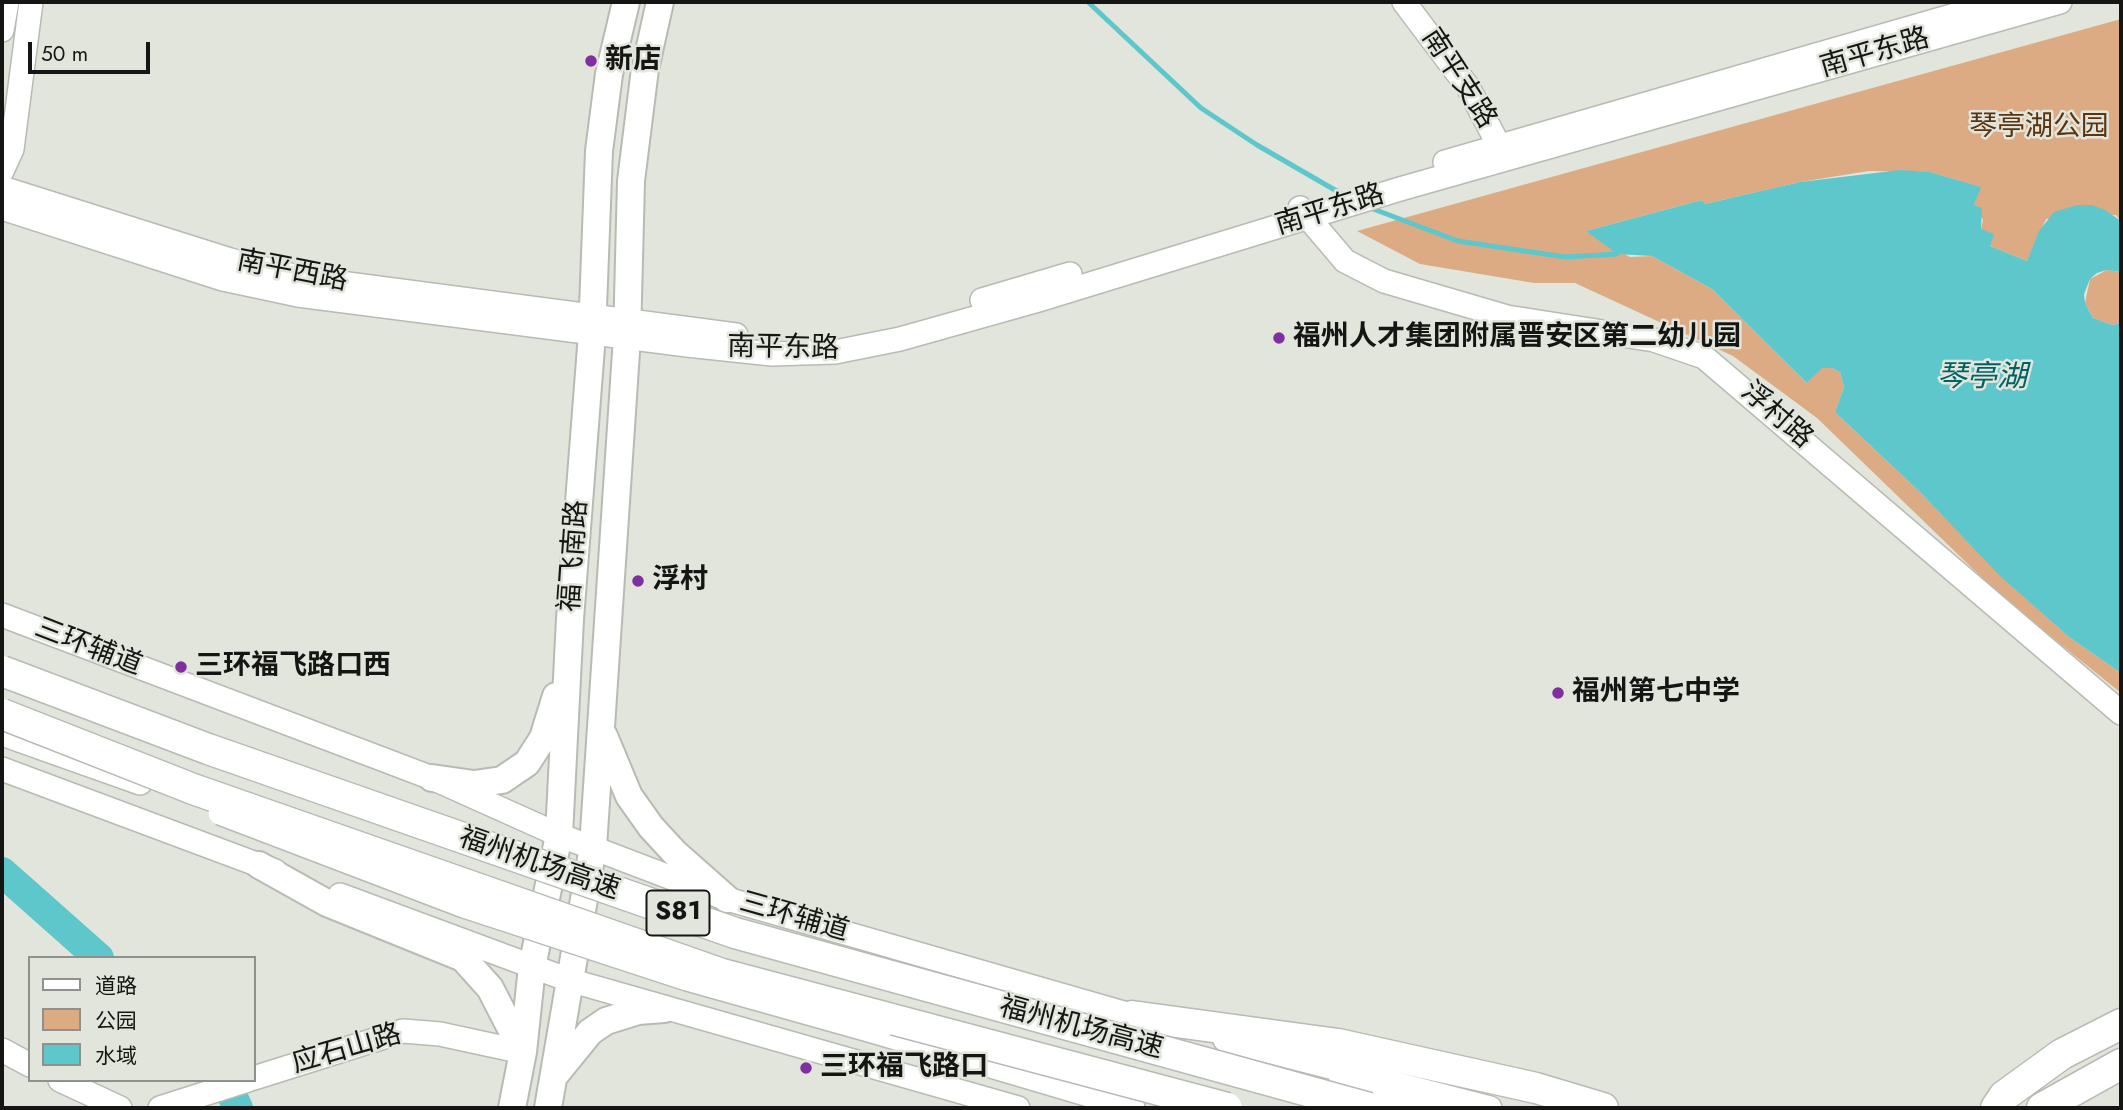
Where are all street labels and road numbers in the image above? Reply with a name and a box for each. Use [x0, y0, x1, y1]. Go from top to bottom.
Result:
street label: 南平东路 [1817, 22, 1933, 86]
street label: 南平支路 [1413, 23, 1503, 135]
street label: 南平东路 [1272, 179, 1388, 243]
street label: 南平西路 [234, 245, 350, 299]
street label: 南平东路 [727, 331, 839, 367]
street label: 浮村路 [1733, 376, 1819, 456]
street label: 福飞南路 [554, 499, 596, 613]
street label: 三环辅道 [30, 612, 146, 684]
street label: 福州机场高速 [454, 822, 624, 908]
street label: 三环辅道 [736, 886, 852, 950]
road number: S81 [646, 890, 710, 936]
street label: 福州机场高速 [996, 991, 1166, 1067]
street label: 应石山路 [289, 1018, 405, 1082]

